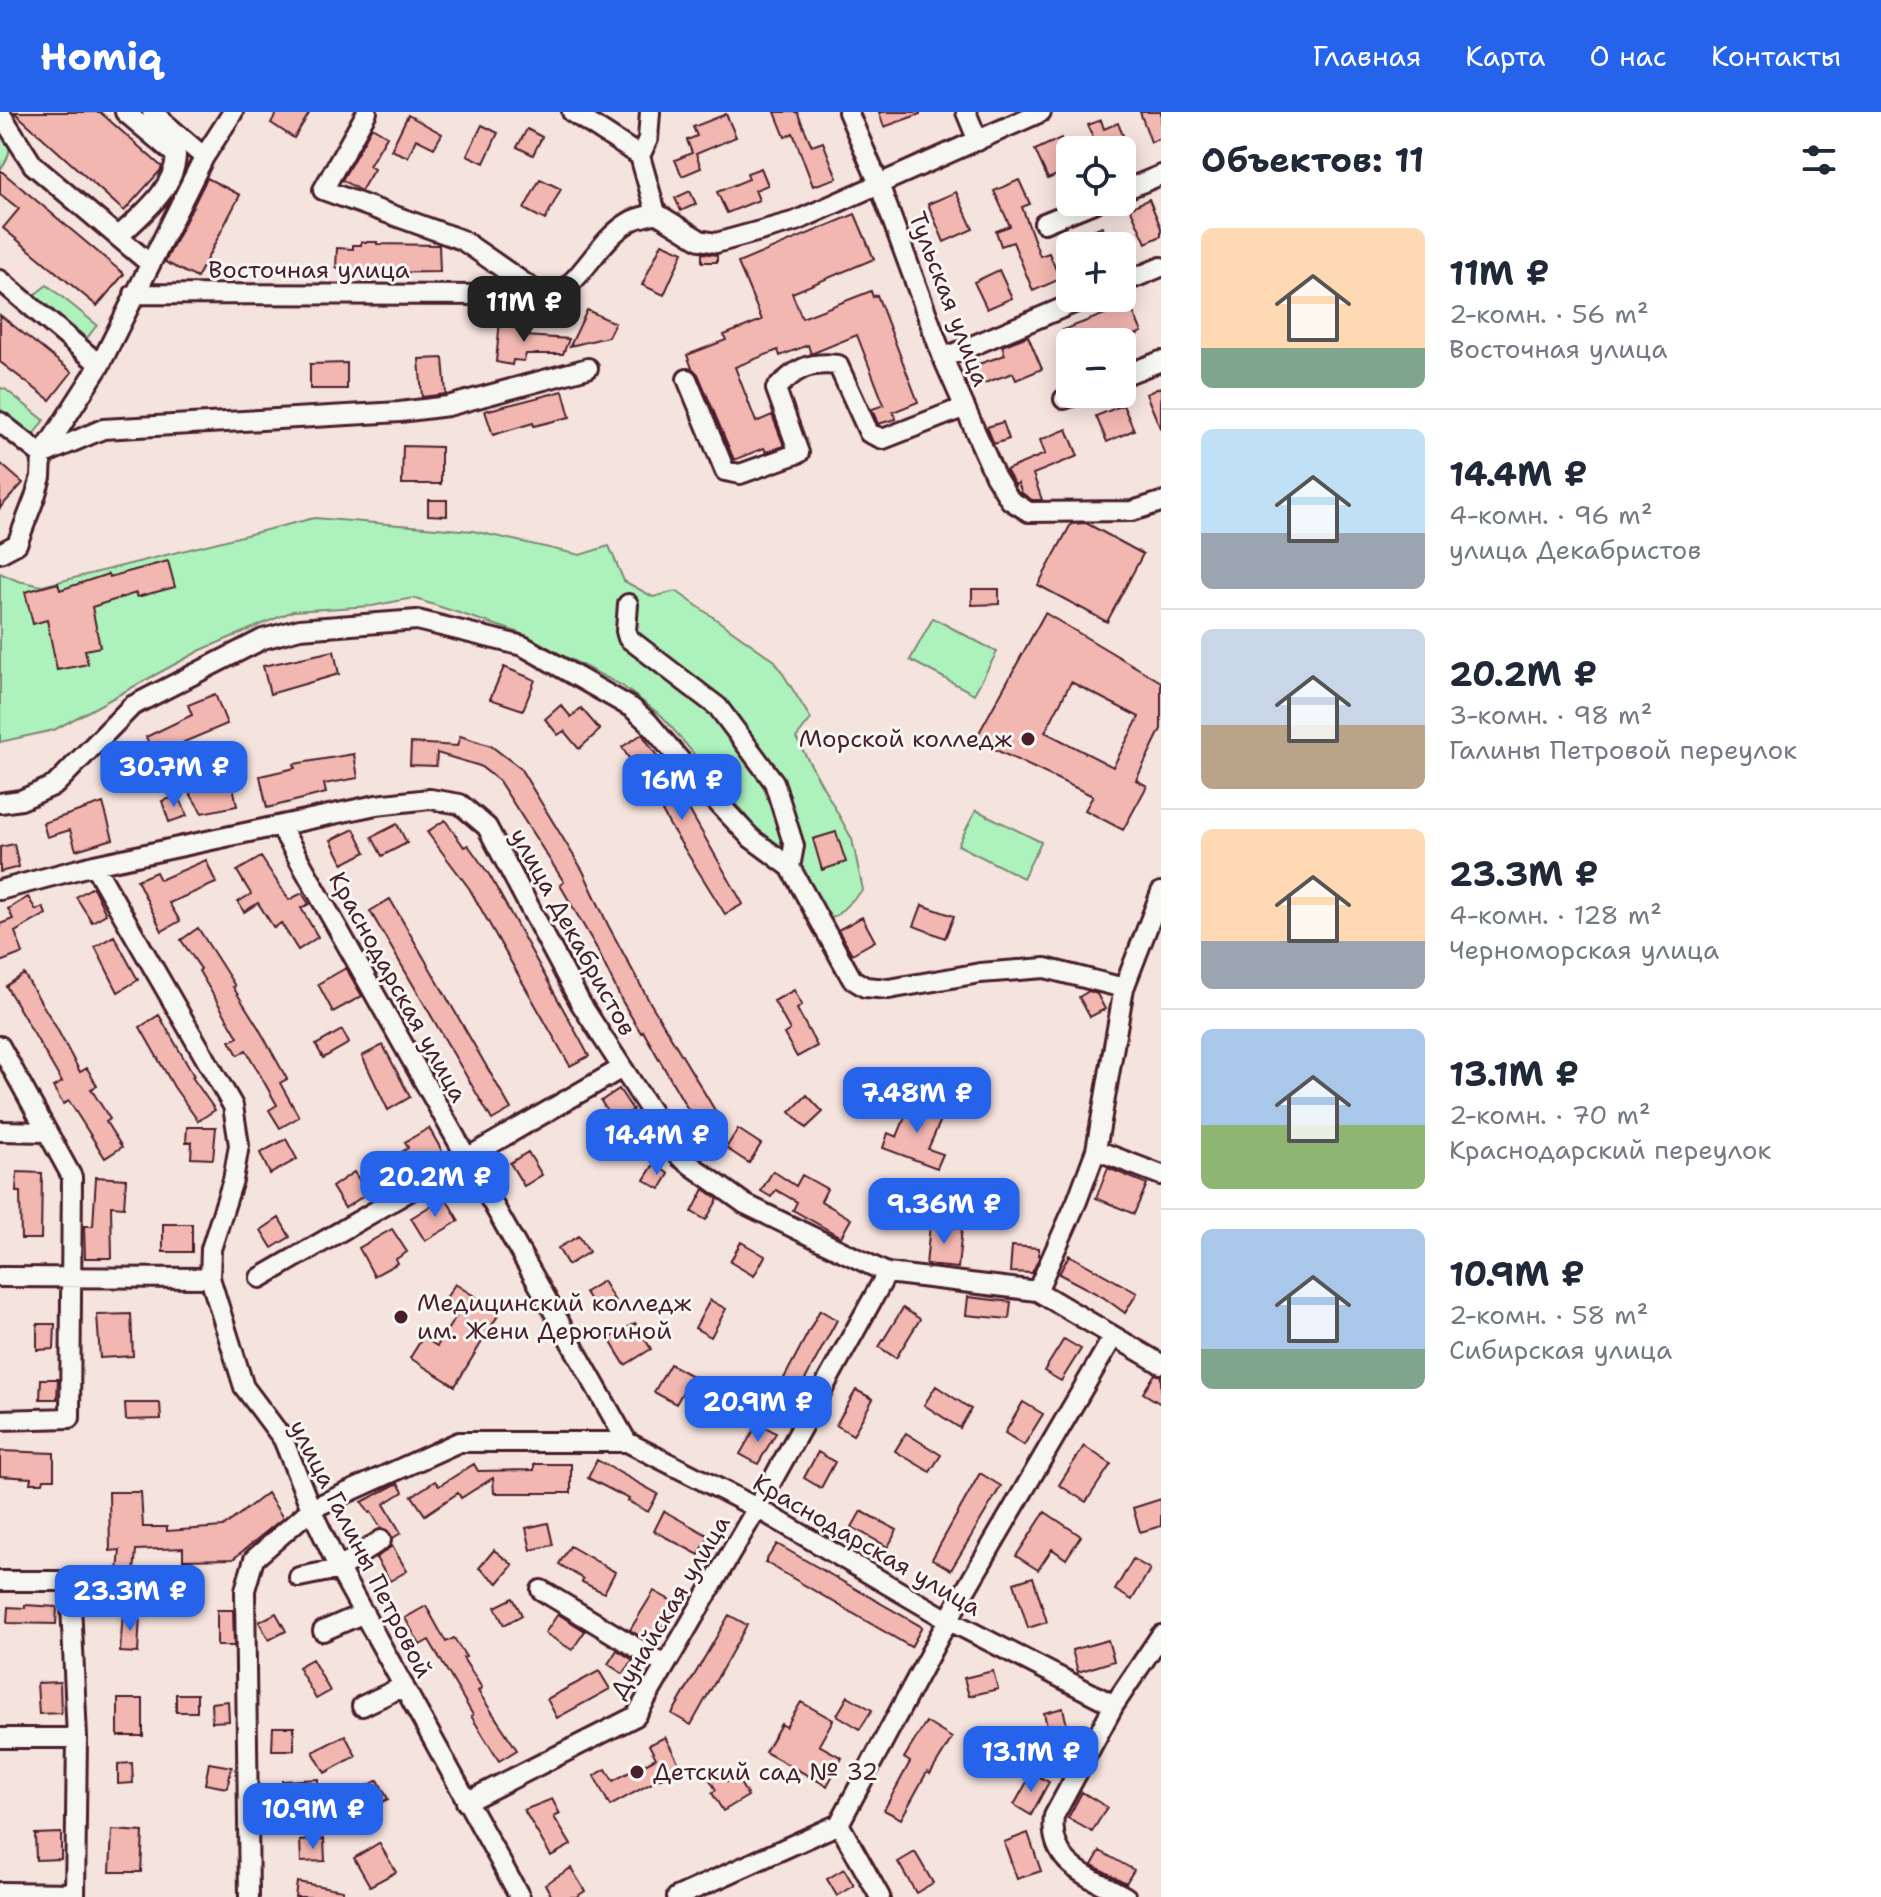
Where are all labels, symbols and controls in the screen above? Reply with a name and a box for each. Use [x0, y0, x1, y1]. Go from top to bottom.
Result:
text: Homiq [40, 31, 162, 82]
text: Главная [1313, 37, 1421, 75]
text: Карта [1465, 37, 1545, 75]
text: О нас [1589, 37, 1667, 75]
text: Контакты [1711, 37, 1841, 75]
map controls [1056, 136, 1136, 408]
button: locate [1056, 136, 1136, 216]
text: Объектов: 11 [1201, 137, 1424, 183]
icon: filters [1797, 138, 1841, 182]
street label: Тульская улица [901, 207, 997, 391]
button: + [1056, 232, 1136, 312]
text: 11M ₽ [1449, 250, 1550, 296]
street label: Восточная улица [208, 254, 410, 286]
icon: home [1265, 260, 1361, 356]
pin: 11M ₽ [468, 276, 580, 344]
text: 11M ₽ [486, 284, 562, 319]
text: 2-комн. · 56 m² [1449, 296, 1649, 331]
button: − [1056, 328, 1136, 408]
text: Восточная улица [1449, 331, 1667, 366]
text: 14.4M ₽ [1449, 451, 1588, 497]
icon: home [1265, 461, 1361, 557]
text: 4-комн. · 96 m² [1449, 497, 1653, 532]
text: улица Декабристов [1449, 532, 1701, 567]
text: 20.2M ₽ [1449, 651, 1597, 697]
icon: home [1265, 661, 1361, 757]
text: 3-комн. · 98 m² [1449, 697, 1652, 732]
place label: Морской колледж [799, 723, 1012, 755]
marker: Морской колледж [1019, 730, 1037, 748]
text: Галины Петровой переулок [1449, 732, 1797, 767]
pin: 30.7M ₽ [100, 741, 248, 809]
text: 30.7M ₽ [118, 749, 230, 784]
pin: 16M ₽ [626, 754, 738, 822]
text: 16M ₽ [640, 762, 724, 797]
street label: улица Декабристов [503, 822, 643, 1042]
text: 23.3M ₽ [1449, 851, 1599, 897]
icon: home [1265, 861, 1361, 957]
street label: Краснодарская улица [321, 866, 475, 1108]
text: 4-комн. · 128 m² [1449, 897, 1662, 932]
text: Черноморская улица [1449, 932, 1719, 967]
text: 13.1M ₽ [1449, 1051, 1579, 1097]
icon: home [1265, 1061, 1361, 1157]
pin: 7.48M ₽ [843, 1067, 991, 1135]
text: 7.48M ₽ [861, 1075, 973, 1110]
text: 2-комн. · 70 m² [1449, 1097, 1651, 1132]
pin: 14.4M ₽ [583, 1109, 731, 1177]
text: 14.4M ₽ [604, 1117, 710, 1152]
text: Краснодарский переулок [1449, 1132, 1771, 1167]
pin: 20.2M ₽ [361, 1151, 509, 1219]
text: 20.2M ₽ [378, 1159, 492, 1194]
pin: 9.36M ₽ [870, 1178, 1018, 1246]
text: 9.36M ₽ [886, 1186, 1002, 1221]
text: 10.9M ₽ [1449, 1251, 1585, 1297]
icon: home [1265, 1261, 1361, 1357]
place label: Медицинский колледж им. Жени Дерюгиной [417, 1287, 692, 1347]
text: 2-комн. · 58 m² [1449, 1297, 1649, 1332]
marker: Медицинский колледж им. Жени Дерюгиной [392, 1308, 410, 1326]
text: Сибирская улица [1449, 1332, 1672, 1367]
pin: 20.9M ₽ [684, 1376, 832, 1444]
text: 20.9M ₽ [703, 1384, 813, 1419]
street label: улица Галины Петровой [282, 1415, 440, 1683]
street label: Краснодарская улица [747, 1466, 987, 1624]
street label: Дунайская улица [603, 1509, 738, 1705]
pin: 23.3M ₽ [56, 1565, 204, 1633]
text: 23.3M ₽ [73, 1573, 187, 1608]
pin: 13.1M ₽ [957, 1726, 1105, 1794]
text: 13.1M ₽ [981, 1734, 1081, 1769]
place label: Детский сад № 32 [653, 1756, 878, 1788]
marker: Детский сад № 32 [628, 1763, 646, 1781]
pin: 10.9M ₽ [239, 1783, 387, 1851]
text: 10.9M ₽ [261, 1791, 365, 1826]

